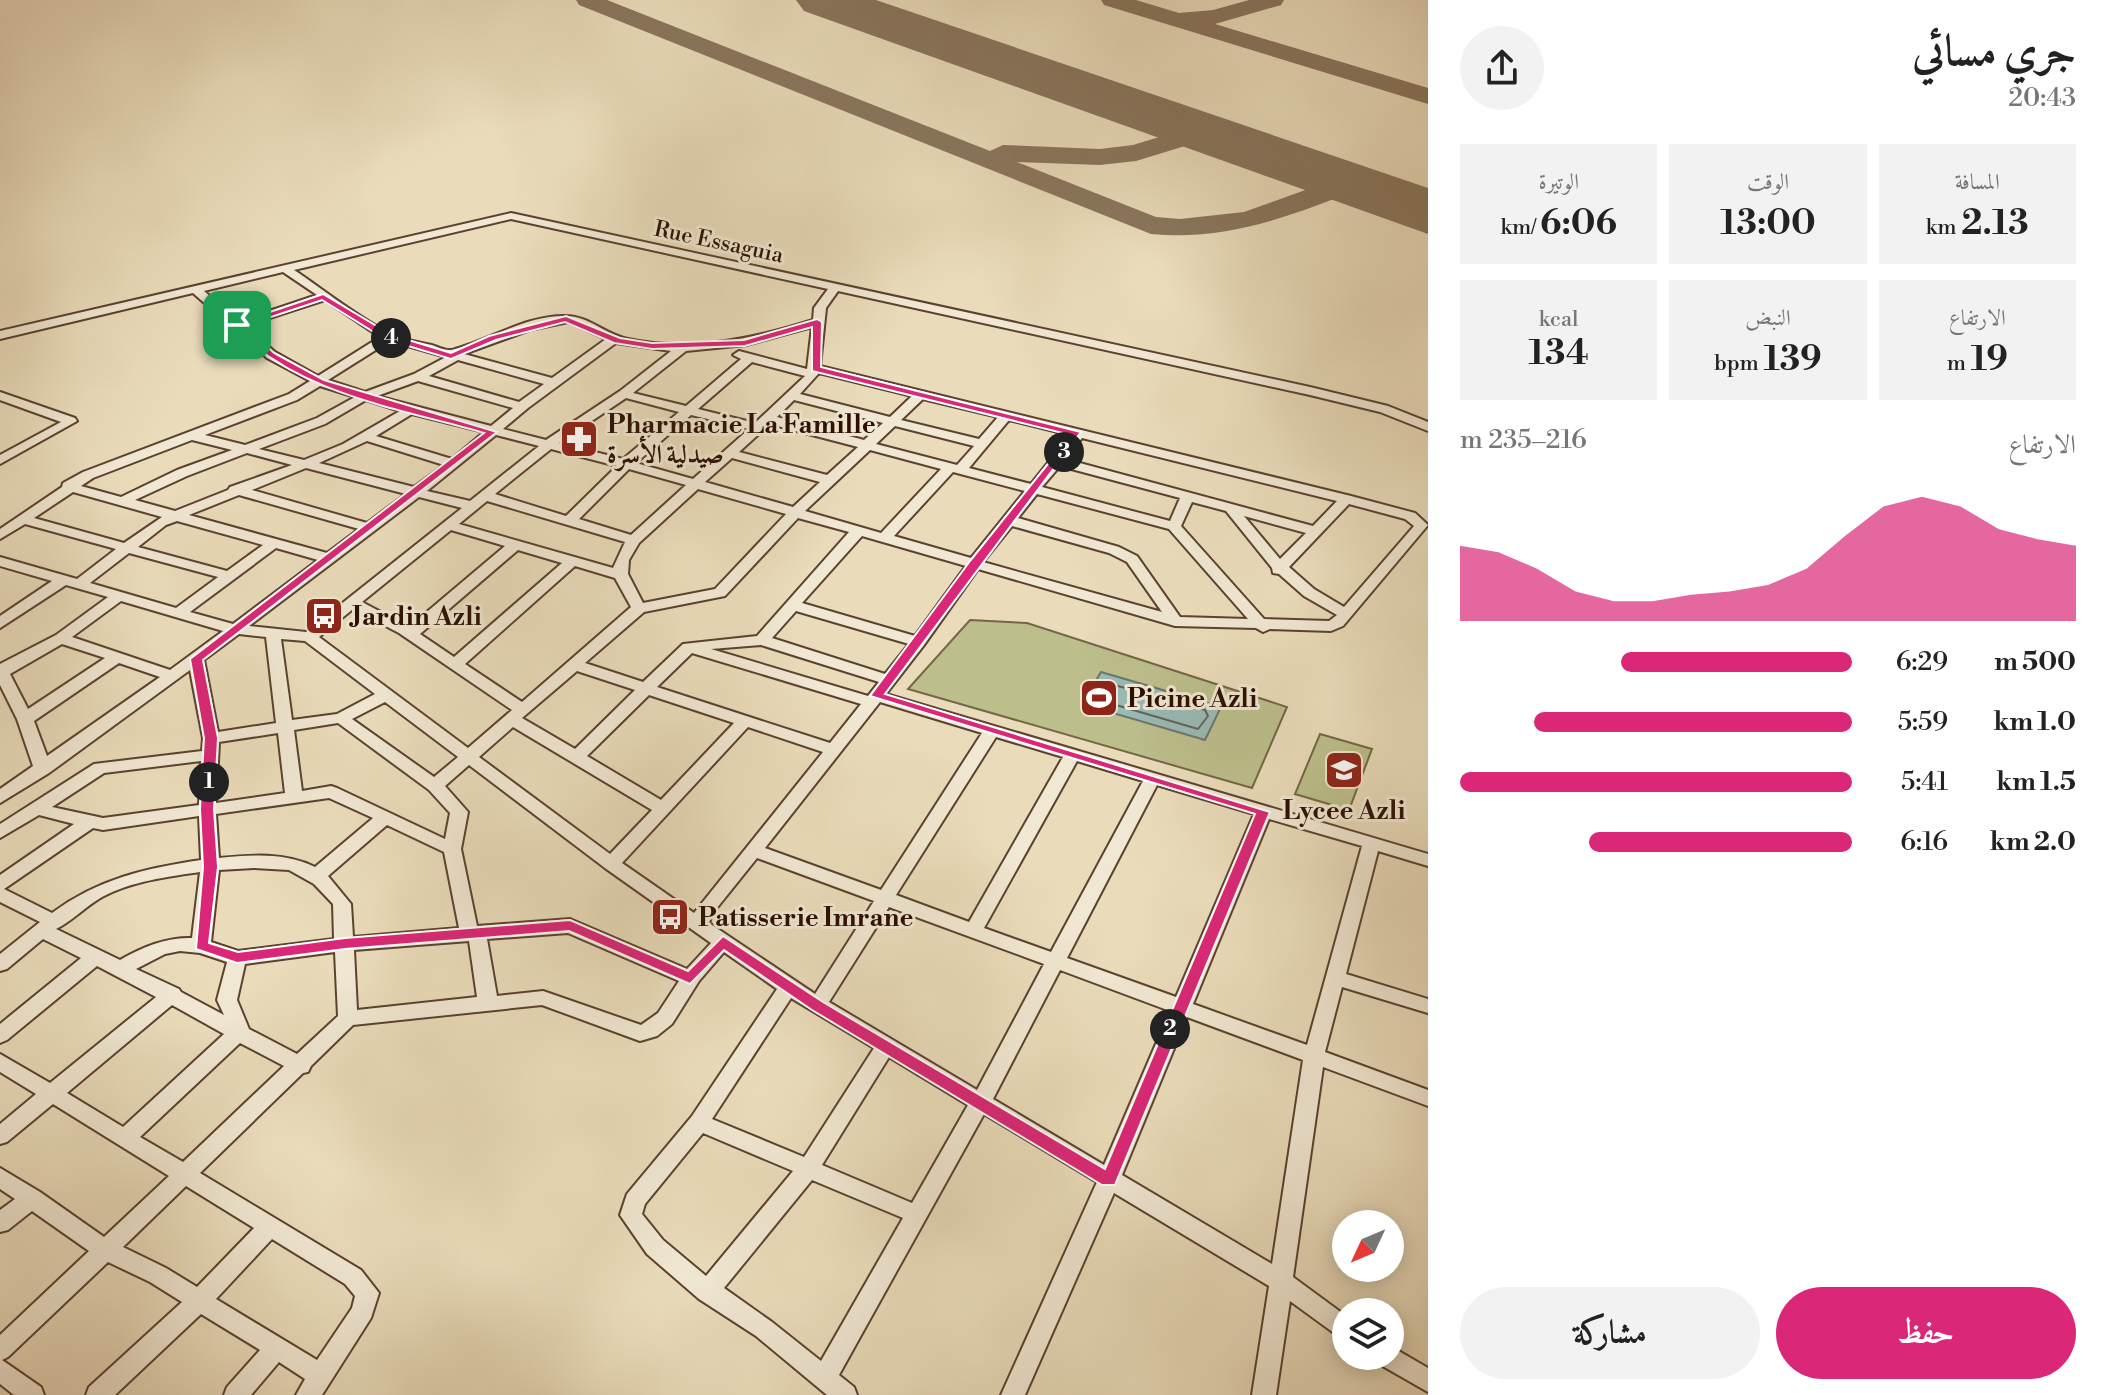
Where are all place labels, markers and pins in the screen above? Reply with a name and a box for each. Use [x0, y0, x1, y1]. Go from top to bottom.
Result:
pin [203, 291, 271, 359]
pin: 4 [371, 318, 411, 358]
place label: Pharmacie La Famille صيدلية الأسرة [607, 409, 876, 472]
pharmacy icon: Pharmacie La Famille صيدلية الأسرة [558, 418, 600, 460]
pin: 3 [1044, 432, 1084, 472]
bus stop icon: Jardin Azli [303, 595, 345, 637]
place label: Jardin Azli [349, 601, 482, 633]
sports icon: Picine Azli [1078, 677, 1120, 719]
place label: Picine Azli [1127, 683, 1257, 715]
school or university icon: Lycee Azli [1323, 749, 1365, 791]
pin: 1 [189, 762, 229, 802]
place label: Lycee Azli [1282, 795, 1406, 827]
bus stop icon: Patisserie Imrane [649, 896, 691, 938]
place label: Patisserie Imrane [698, 902, 914, 934]
pin: 2 [1150, 1009, 1190, 1049]

